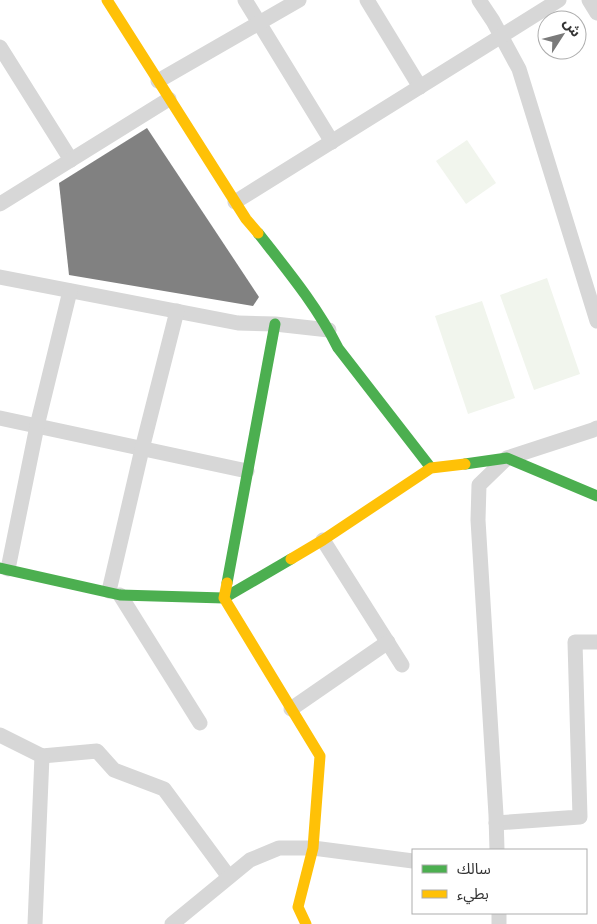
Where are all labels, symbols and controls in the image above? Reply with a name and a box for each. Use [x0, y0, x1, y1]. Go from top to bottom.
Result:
north arrow [537, 10, 587, 60]
text: ش [559, 14, 585, 41]
legend [412, 849, 587, 914]
text: سالك [457, 859, 491, 879]
text: بطيء [457, 884, 489, 905]

